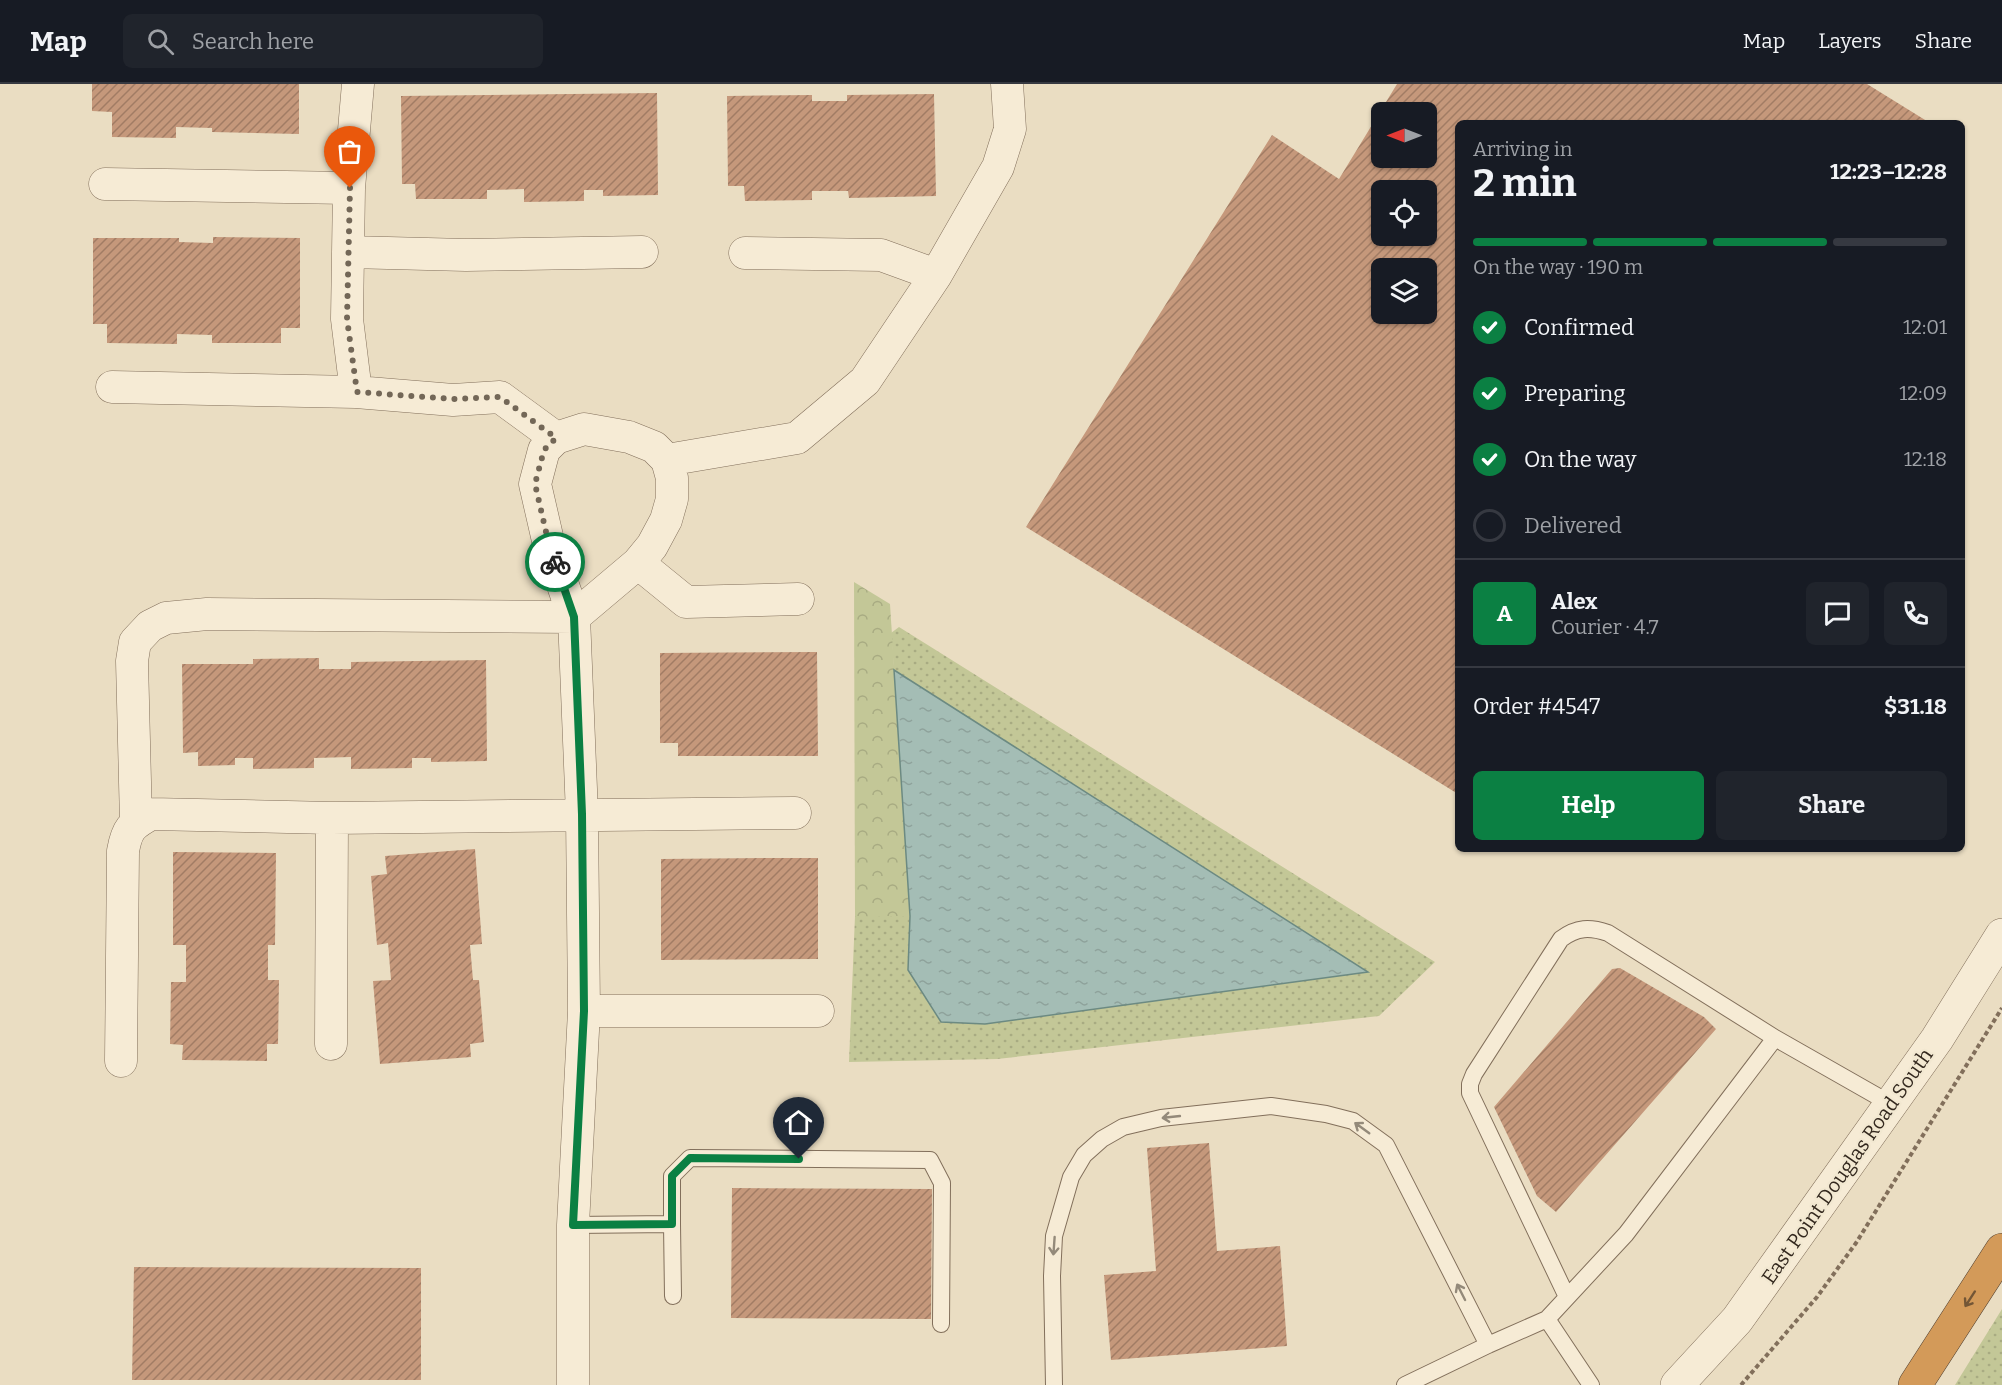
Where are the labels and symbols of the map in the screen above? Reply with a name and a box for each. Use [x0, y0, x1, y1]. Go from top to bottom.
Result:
north arrow [1371, 102, 1437, 168]
pin [324, 126, 375, 188]
courier [525, 532, 585, 592]
street label: East Point Douglas Road South [1756, 1043, 1938, 1288]
pin [773, 1097, 824, 1159]
one-way arrow [1162, 1112, 1182, 1123]
one-way arrow [1355, 1121, 1371, 1134]
one-way arrow [1048, 1236, 1059, 1256]
one-way arrow [1455, 1284, 1467, 1302]
one-way arrow [1964, 1290, 1976, 1307]

